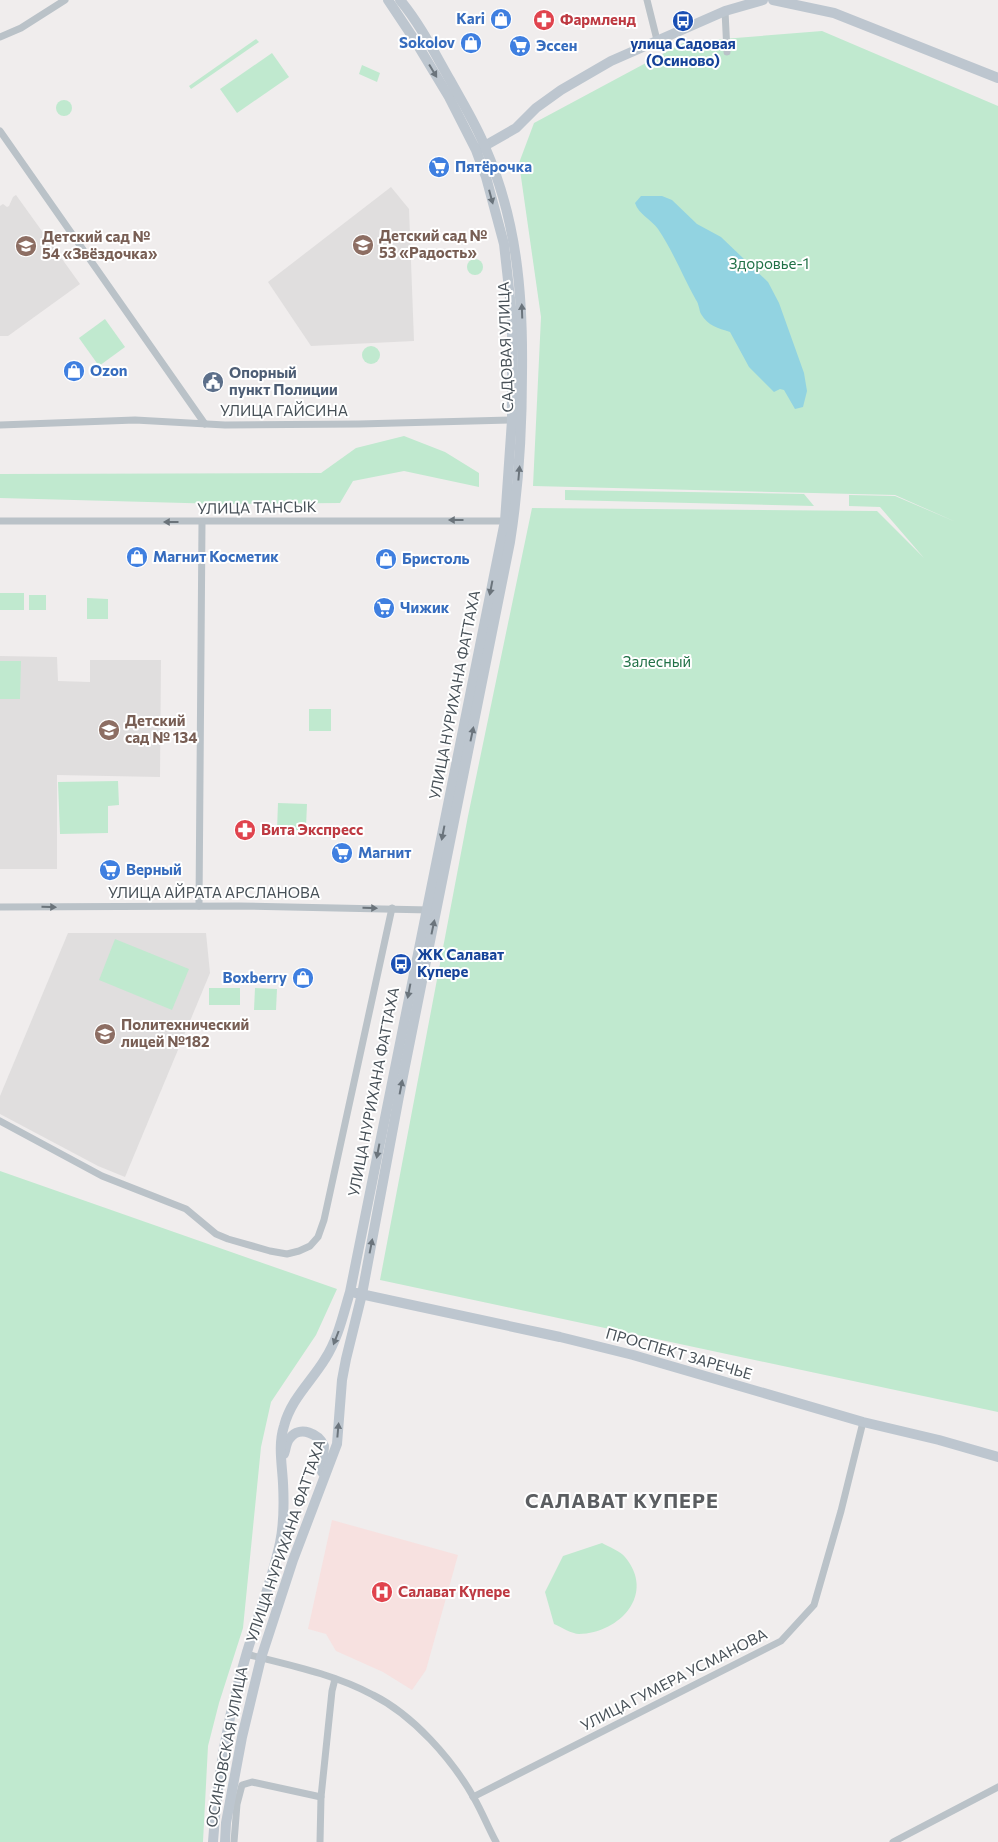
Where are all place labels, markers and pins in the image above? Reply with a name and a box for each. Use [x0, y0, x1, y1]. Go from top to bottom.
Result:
shop icon: Kari [489, 7, 513, 31]
pharmacy icon: Фармленд [532, 8, 556, 32]
place label: Kari [456, 9, 485, 27]
bus stop icon: улица Садовая (Осиново) [671, 9, 695, 33]
place label: Фармленд [560, 10, 637, 28]
shop icon: Sokolov [459, 31, 483, 55]
place label: Sokolov [399, 33, 455, 51]
supermarket icon: Эссен [508, 34, 532, 58]
place label: улица Садовая (Осиново) [630, 34, 736, 69]
place label: Эссен [536, 36, 577, 54]
supermarket icon: Пятёрочка [427, 155, 451, 179]
place label: Пятёрочка [455, 157, 532, 175]
place label: Детский сад № 53 «Радость» [379, 226, 488, 261]
place label: Детский сад № 54 «Звёздочка» [42, 227, 158, 262]
school or university icon: Детский сад № 53 «Радость» [351, 233, 375, 257]
school or university icon: Детский сад № 54 «Звёздочка» [14, 234, 38, 258]
shop icon: Ozon [62, 359, 86, 383]
place label: Ozon [90, 361, 128, 379]
place label: Опорный пункт Полиции [229, 363, 338, 398]
public building icon: Опорный пункт Полиции [201, 370, 225, 394]
shop icon: Магнит Косметик [125, 545, 149, 569]
place label: Магнит Косметик [153, 547, 279, 565]
shop icon: Бристоль [374, 547, 398, 571]
place label: Бристоль [402, 549, 470, 567]
supermarket icon: Чижик [372, 596, 396, 620]
place label: Чижик [400, 598, 450, 616]
place label: Детский сад № 134 [125, 711, 198, 746]
school or university icon: Детский сад № 134 [97, 718, 121, 742]
pharmacy icon: Вита Экспресс [233, 818, 257, 842]
place label: Вита Экспресс [261, 820, 363, 838]
supermarket icon: Магнит [330, 841, 354, 865]
place label: Магнит [358, 843, 411, 861]
supermarket icon: Верный [98, 858, 122, 882]
place label: Верный [126, 860, 182, 878]
place label: ЖК Салават Купере [417, 945, 504, 980]
bus stop icon: ЖК Салават Купере [389, 952, 413, 976]
shop icon: Boxberry [291, 966, 315, 990]
place label: Boxberry [223, 968, 288, 986]
place label: Политехнический лицей №182 [121, 1015, 249, 1050]
school or university icon: Политехнический лицей №182 [93, 1022, 117, 1046]
hospital icon: Салават Күпере [370, 1580, 394, 1604]
place label: Салават Күпере [398, 1582, 510, 1600]

